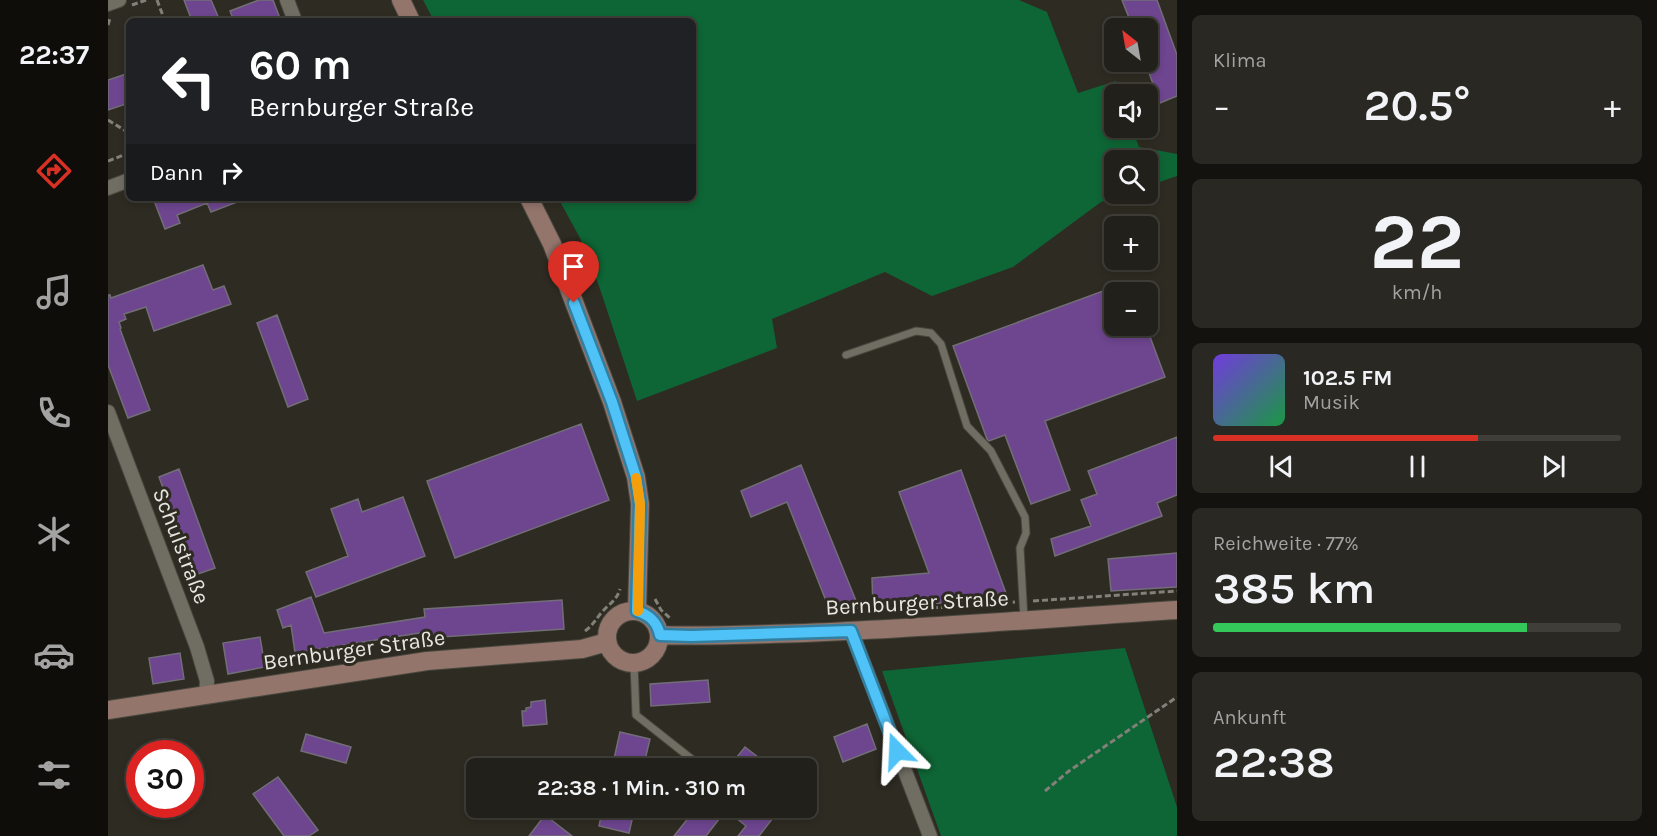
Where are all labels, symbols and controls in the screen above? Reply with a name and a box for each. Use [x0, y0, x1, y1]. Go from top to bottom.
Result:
north arrow [1104, 18, 1158, 72]
map controls [1104, 18, 1158, 336]
text: 22:37 [19, 39, 89, 71]
text: 60 m [249, 40, 352, 90]
icon: left [150, 42, 228, 120]
text: Klima [1213, 49, 1266, 72]
text: 20.5° [1364, 79, 1470, 131]
button: sound [1104, 84, 1158, 138]
text: − [1213, 87, 1230, 125]
text: + [1604, 87, 1621, 125]
text: Bernburger Straße [249, 91, 474, 123]
icon: directions [33, 150, 75, 192]
button: search [1104, 150, 1158, 204]
icon: right [215, 156, 248, 189]
text: Dann [150, 160, 203, 186]
text: 22 [1370, 196, 1464, 288]
button: + [1104, 216, 1158, 270]
pin [548, 241, 599, 303]
icon: arrive [557, 250, 590, 283]
icon: music [33, 271, 75, 313]
text: km/h [1392, 281, 1442, 304]
button: − [1104, 282, 1158, 336]
text: 102.5 FM [1303, 365, 1392, 391]
text: Musik [1303, 391, 1360, 414]
icon: phone [33, 392, 75, 434]
icon: previous [1265, 450, 1298, 483]
icon: pause [1401, 450, 1434, 483]
icon: next [1537, 450, 1570, 483]
street label: Schulstraße [147, 484, 215, 608]
icon: climate [33, 513, 75, 555]
text: Reichweite · 77% [1213, 532, 1359, 555]
text: 385 km [1213, 562, 1375, 614]
street label: Bernburger Straße [825, 585, 1009, 621]
street label: Bernburger Straße [261, 624, 447, 676]
icon: car [33, 634, 75, 676]
text: Ankunft [1213, 706, 1286, 729]
position arrow [865, 719, 929, 783]
text: 22:38 [1213, 736, 1335, 788]
speed limit sign: 30 [126, 740, 204, 818]
icon: filters [33, 754, 75, 796]
text: 22:38 · 1 Min. · 310 m [537, 775, 746, 801]

